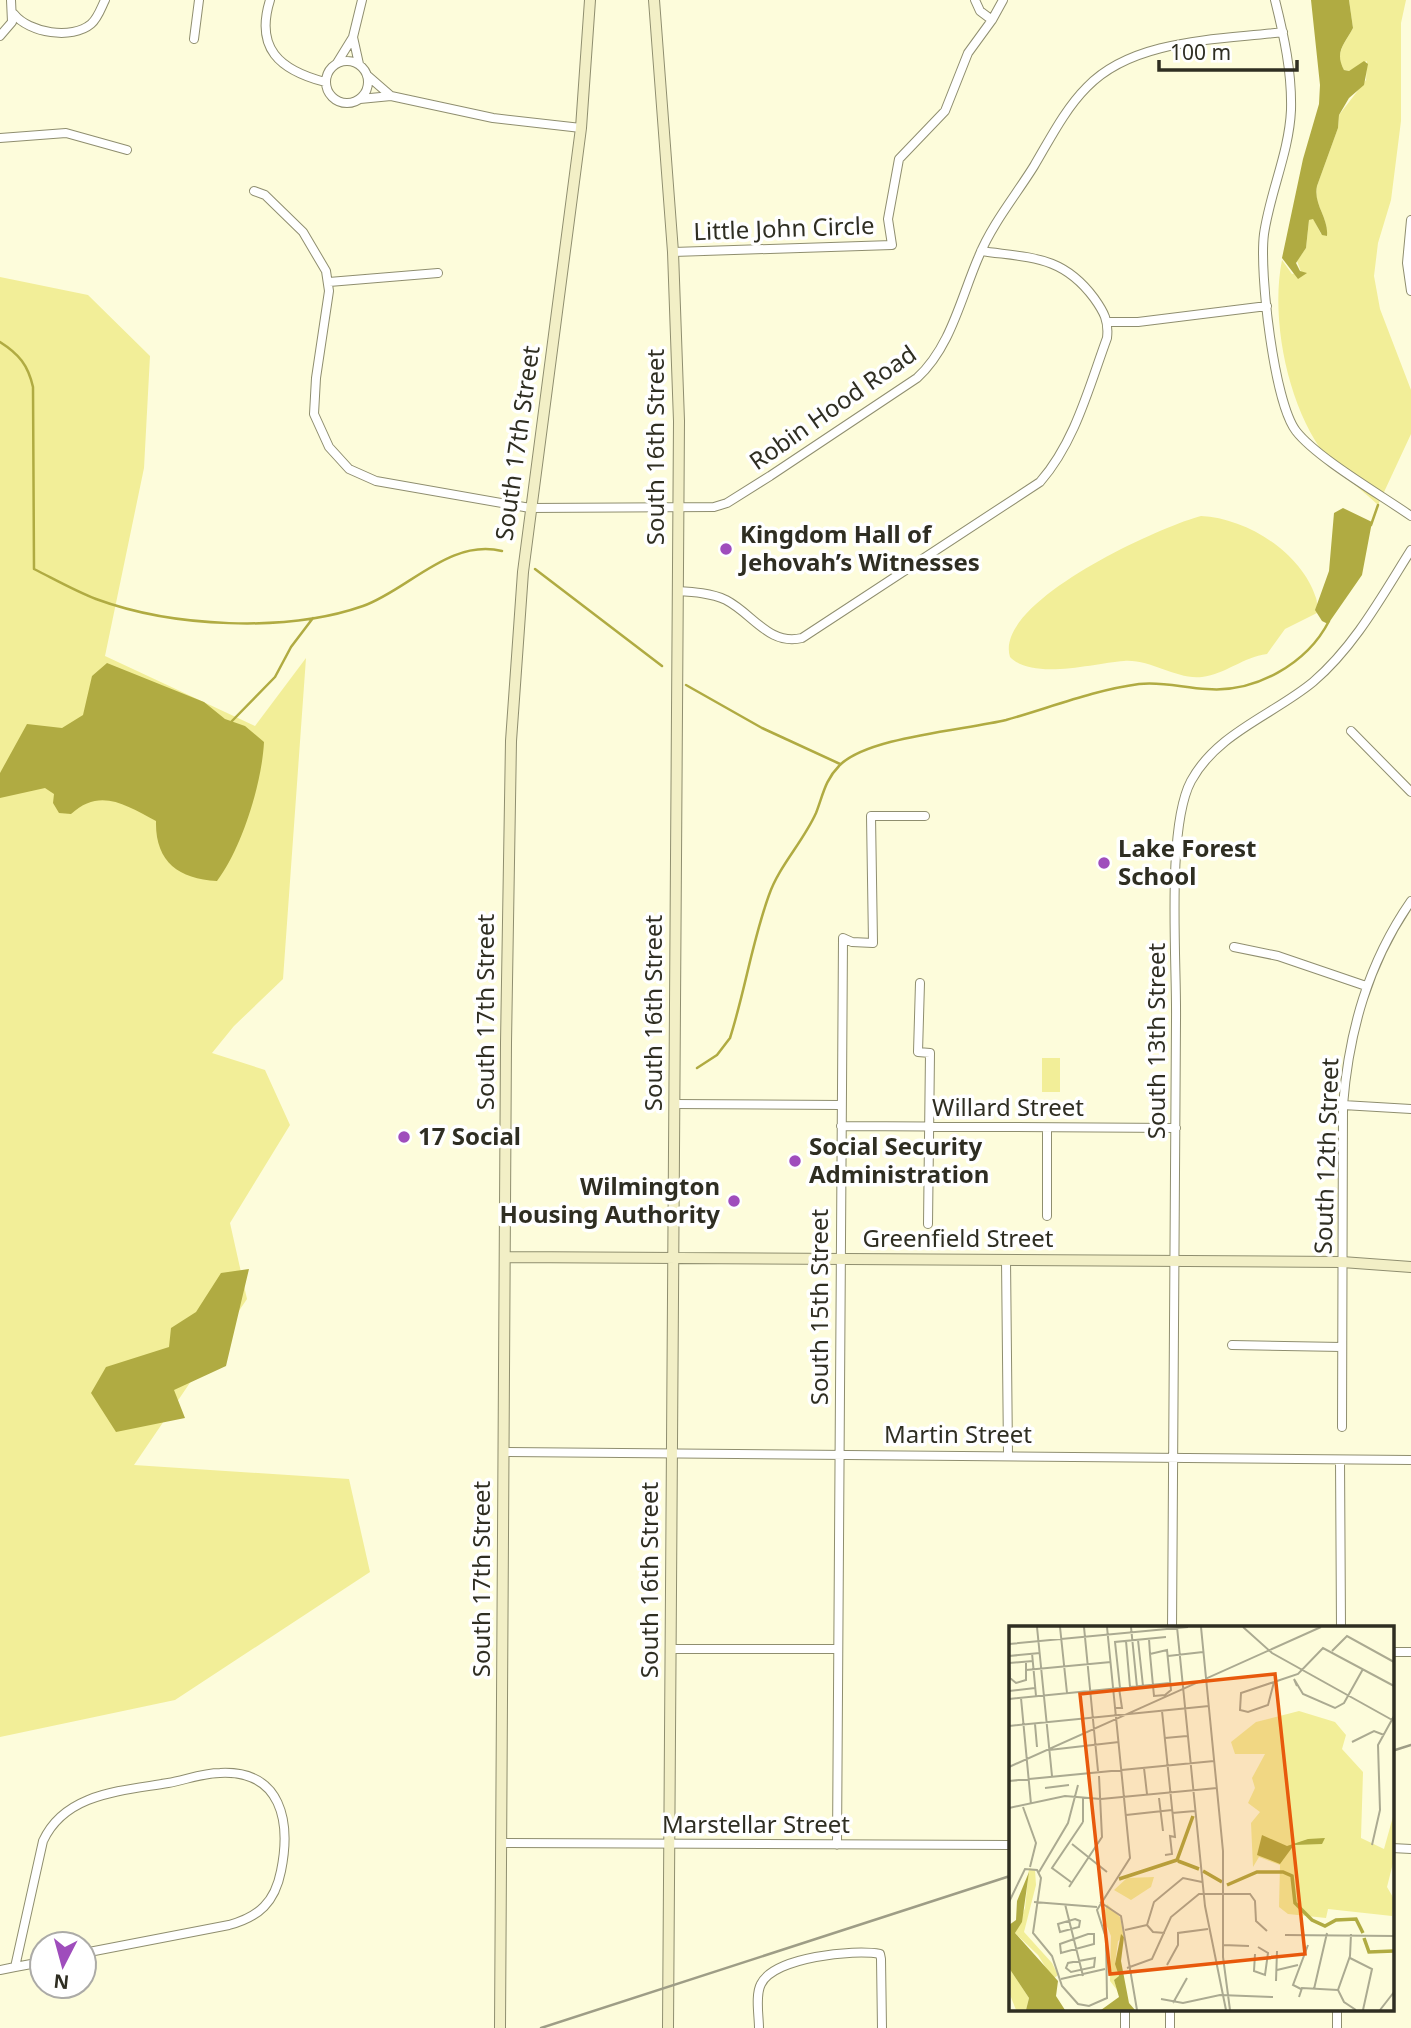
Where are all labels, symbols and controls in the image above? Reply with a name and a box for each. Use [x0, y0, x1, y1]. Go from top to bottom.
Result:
scale bar [1159, 28, 1297, 72]
text: 100 m [1170, 38, 1231, 66]
street label: Little John Circle [693, 208, 875, 247]
street label: Robin Hood Road [742, 337, 922, 477]
street label: South 17th Street [487, 343, 547, 542]
street label: South 16th Street [638, 348, 671, 545]
place label: Kingdom Hall of Jehovah’s Witnesses [738, 517, 980, 578]
marker: Kingdom Hall of Jehovah’s Witnesses [718, 541, 734, 557]
place label: Lake Forest School [1118, 831, 1256, 892]
marker: Lake Forest School [1096, 855, 1112, 871]
street label: South 17th Street [468, 913, 501, 1110]
street label: South 16th Street [636, 914, 669, 1111]
street label: South 13th Street [1139, 942, 1172, 1139]
street label: South 12th Street [1306, 1057, 1345, 1255]
street label: Willard Street [932, 1090, 1084, 1123]
place label: 17 Social [418, 1119, 521, 1152]
marker: 17 Social [396, 1129, 412, 1145]
place label: Social Security Administration [809, 1129, 989, 1190]
marker: Social Security Administration [787, 1153, 803, 1169]
place label: Wilmington Housing Authority [500, 1169, 720, 1230]
marker: Wilmington Housing Authority [726, 1193, 742, 1209]
street label: South 15th Street [802, 1208, 835, 1405]
street label: Greenfield Street [863, 1221, 1054, 1254]
street label: Martin Street [884, 1417, 1032, 1450]
street label: South 17th Street [464, 1480, 497, 1677]
street label: South 16th Street [632, 1481, 665, 1678]
inset map [1009, 1626, 1394, 2010]
street label: Marstellar Street [662, 1807, 850, 1840]
north arrow [28, 1930, 98, 2000]
text: N [52, 1968, 70, 1996]

